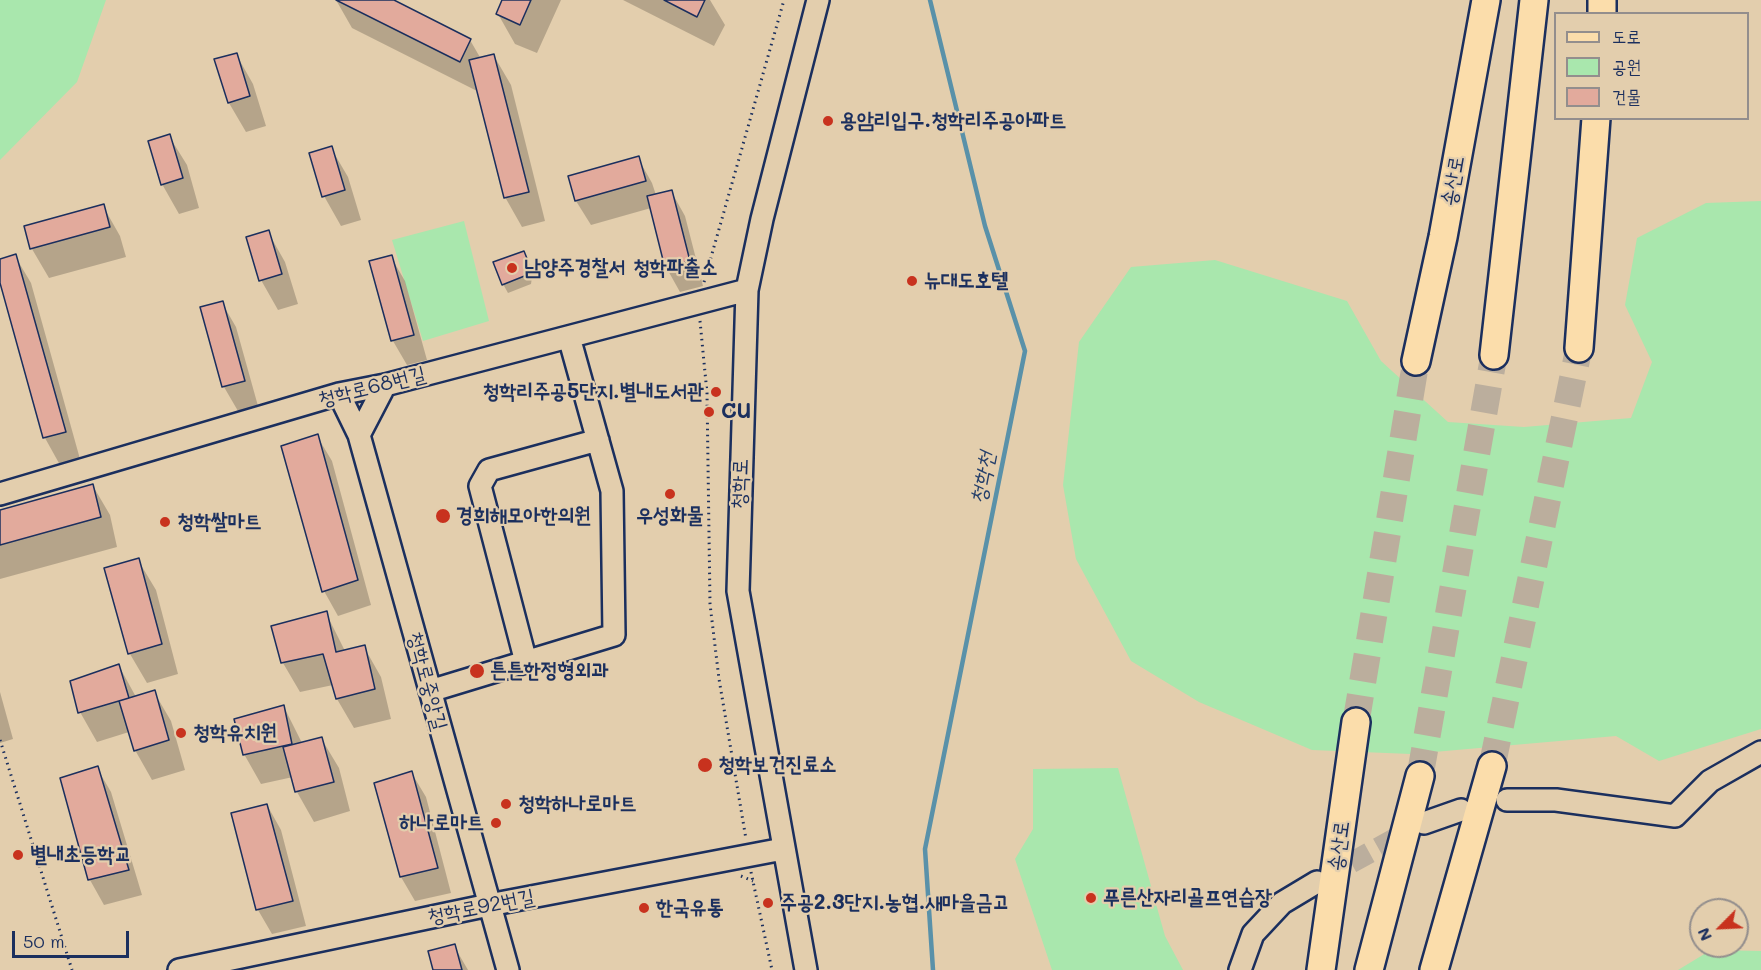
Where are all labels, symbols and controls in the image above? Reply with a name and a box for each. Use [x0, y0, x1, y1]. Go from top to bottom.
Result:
legend [1554, 12, 1749, 120]
text: 도로 [1612, 24, 1641, 48]
text: 공원 [1612, 54, 1641, 78]
text: 건물 [1612, 84, 1641, 108]
place label: 용암리입구.청학리주공아파트 [840, 108, 1066, 134]
marker: 용암리입구.청학리주공아파트 [821, 114, 835, 128]
street label: 송산로 [1436, 154, 1470, 208]
place label: 남양주경찰서 청학파출소 [524, 255, 717, 281]
marker: 남양주경찰서 청학파출소 [505, 261, 519, 275]
place label: 뉴대도호텔 [924, 268, 1008, 294]
marker: 뉴대도호텔 [905, 274, 919, 288]
street label: 청학로68번길 [316, 361, 428, 413]
place label: 청학리주공5단지.별내도서관 [482, 379, 704, 405]
marker: 청학리주공5단지.별내도서관 [709, 385, 723, 399]
place label: CU [721, 399, 751, 425]
marker: CU [702, 405, 716, 419]
water label: 청학천 [965, 449, 1001, 507]
street label: 청학로 [727, 458, 753, 510]
marker: 우성화물 [663, 487, 677, 501]
place label: 경희해모아한의원 [456, 503, 591, 529]
place label: 우성화물 [636, 503, 704, 529]
marker: 경희해모아한의원 [434, 507, 452, 525]
place label: 청학쌀마트 [177, 509, 261, 535]
marker: 청학쌀마트 [158, 515, 172, 529]
street label: 청학로중앙길 [402, 629, 452, 733]
place label: 튼튼한정형외과 [490, 658, 608, 684]
marker: 튼튼한정형외과 [468, 662, 486, 680]
place label: 청학유치원 [193, 720, 277, 746]
marker: 청학유치원 [174, 726, 188, 740]
place label: 청학보건진료소 [718, 752, 836, 778]
marker: 청학보건진료소 [696, 756, 714, 774]
place label: 청학하나로마트 [518, 791, 636, 817]
marker: 청학하나로마트 [499, 797, 513, 811]
place label: 하나로마트 [400, 810, 484, 836]
marker: 하나로마트 [489, 816, 503, 830]
street label: 송산로 [1323, 819, 1355, 873]
place label: 별내초등학교 [30, 842, 131, 868]
marker: 별내초등학교 [11, 848, 25, 862]
street label: 청학로92번길 [425, 884, 537, 930]
place label: 푸른산자리골프연습장 [1103, 885, 1272, 911]
place label: 주공2.3단지.농협.새마을금고 [780, 890, 1010, 916]
marker: 푸른산자리골프연습장 [1084, 891, 1098, 905]
place label: 한국유통 [656, 895, 724, 921]
marker: 주공2.3단지.농협.새마을금고 [761, 896, 775, 910]
north arrow [1689, 898, 1749, 958]
marker: 한국유통 [637, 901, 651, 915]
scale bar [15, 919, 132, 957]
text: N [1692, 925, 1716, 945]
text: 50 m [23, 929, 65, 953]

